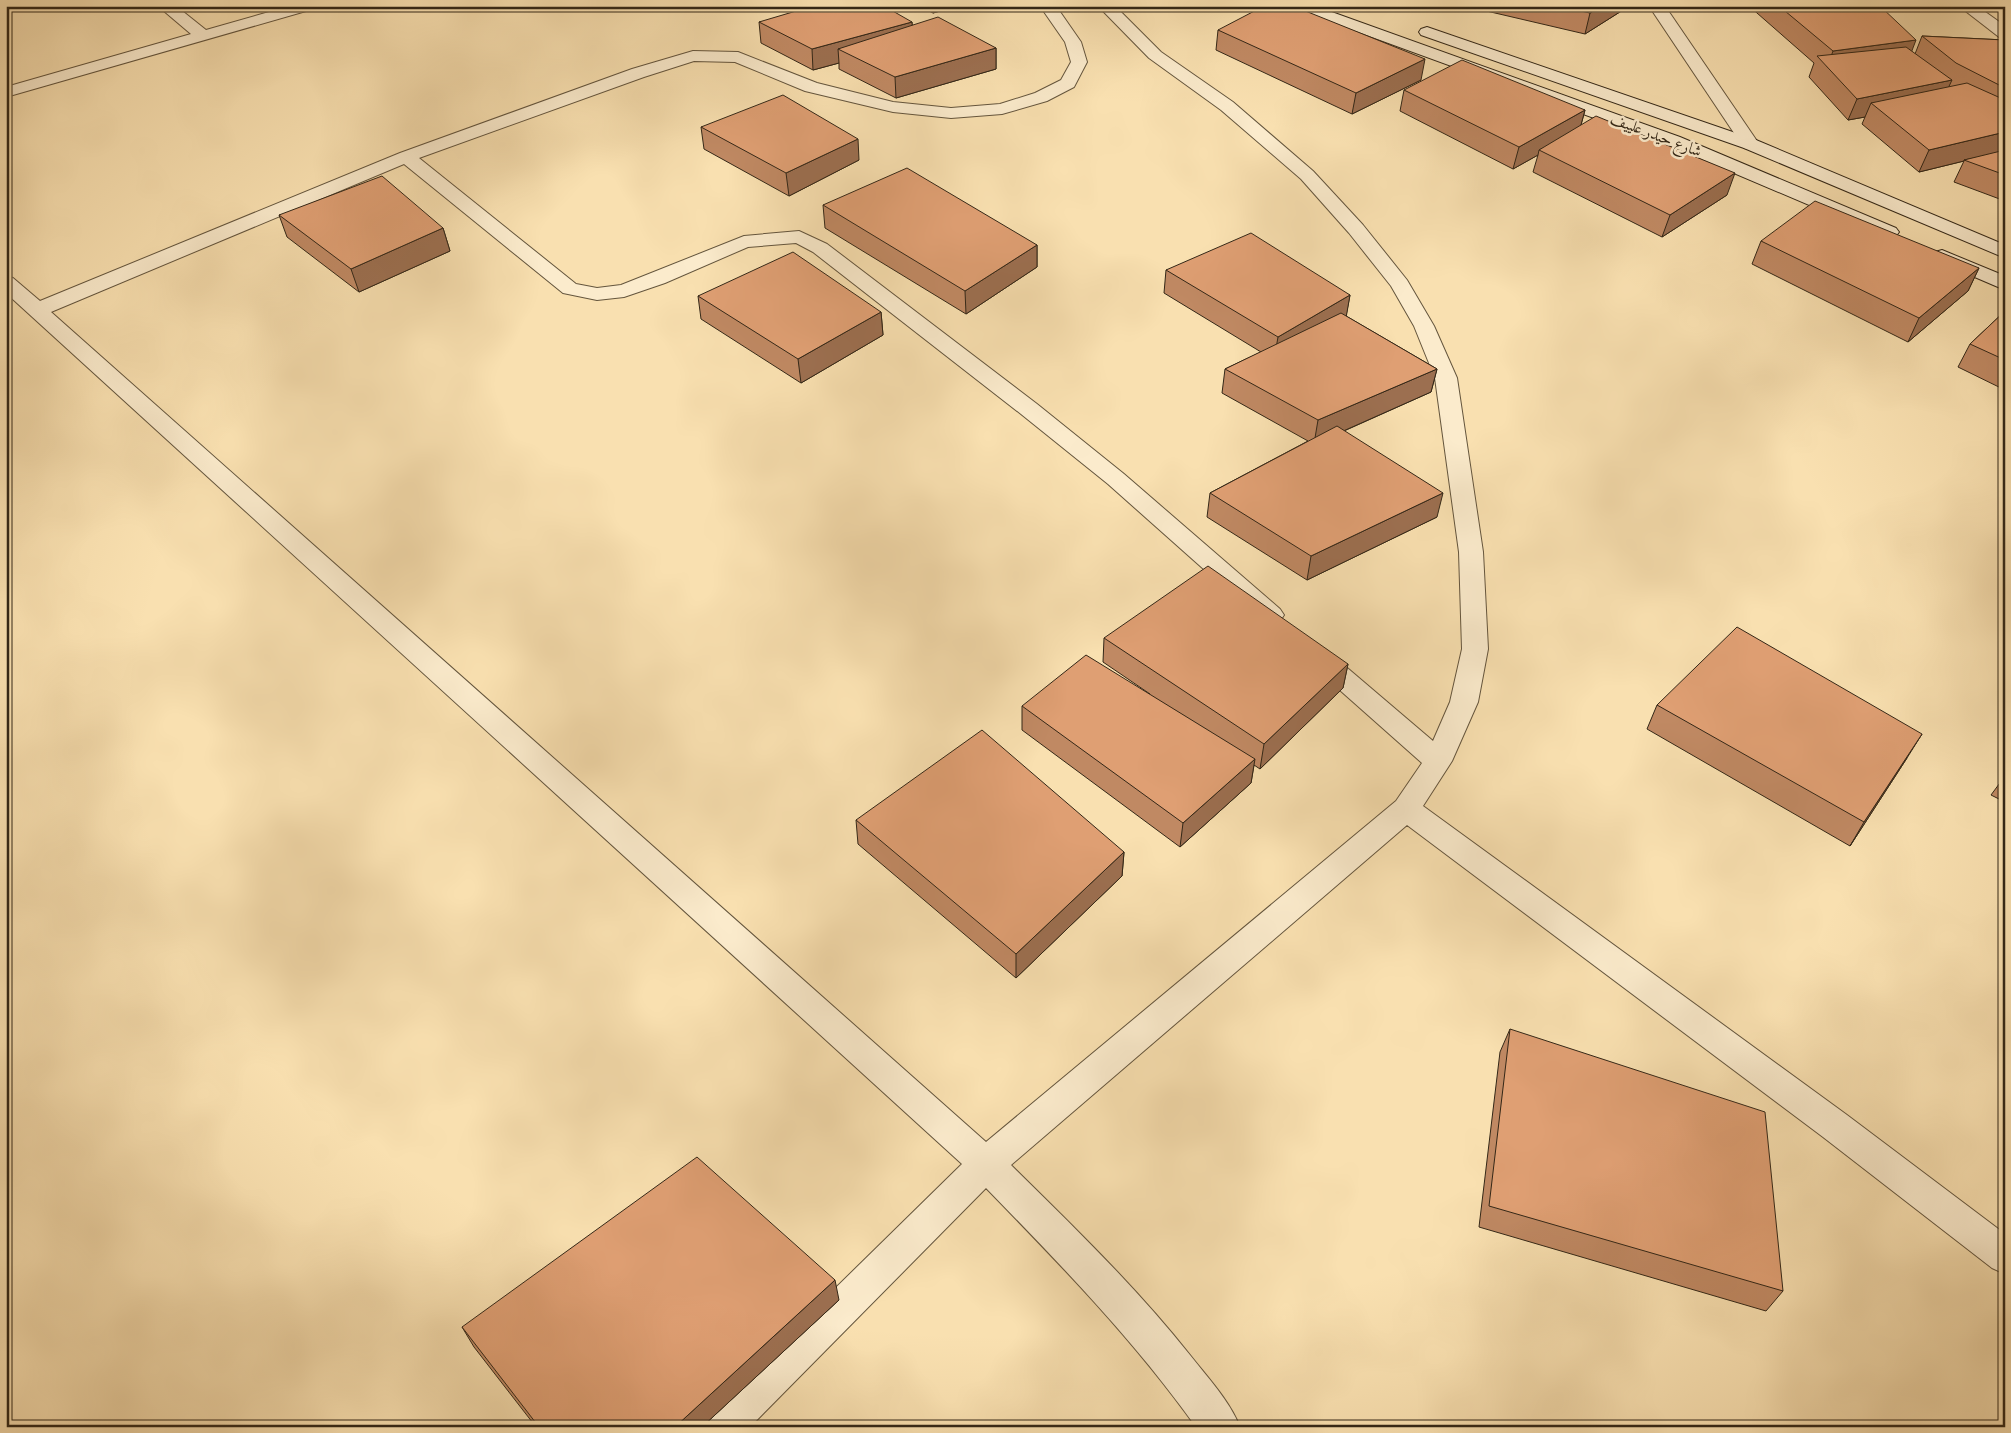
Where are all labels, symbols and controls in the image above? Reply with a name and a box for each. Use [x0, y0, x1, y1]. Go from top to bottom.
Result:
street label: شارع حيدر علييف [1606, 108, 1705, 164]

